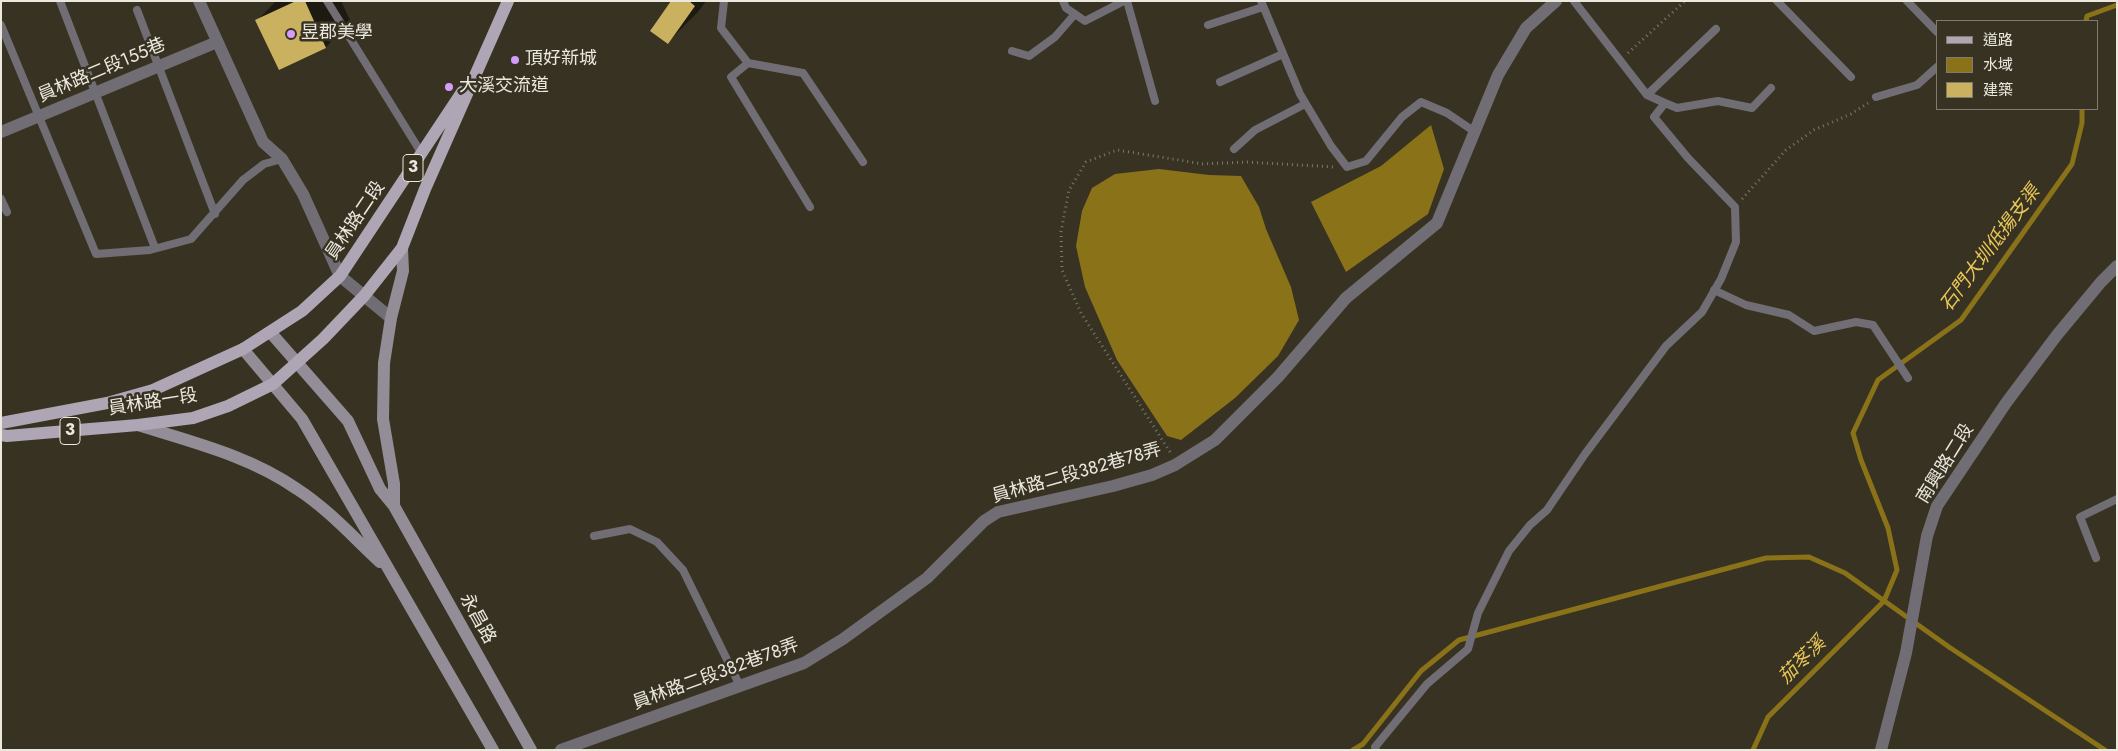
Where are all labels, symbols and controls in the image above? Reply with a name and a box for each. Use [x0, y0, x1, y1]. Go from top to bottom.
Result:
legend [1936, 20, 2098, 110]
place label: 昱郡美學 [301, 23, 373, 45]
marker: 昱郡美學 [285, 28, 297, 40]
text: 道路 [1983, 29, 2013, 51]
street label: 員林路二段155巷 [35, 34, 169, 108]
place label: 頂好新城 [525, 49, 597, 71]
marker: 頂好新城 [509, 54, 521, 66]
text: 水域 [1983, 54, 2013, 76]
place label: 大溪交流道 [459, 76, 549, 98]
text: 建築 [1983, 79, 2013, 101]
marker: 大溪交流道 [443, 81, 455, 93]
road number: 3 [403, 154, 423, 182]
street label: 員林路二段 [322, 178, 390, 264]
water label: 石門大圳低揚支渠 [1936, 181, 2046, 317]
street label: 員林路一段 [107, 385, 199, 421]
road number: 3 [60, 418, 80, 444]
street label: 南興路二段 [1913, 420, 1979, 508]
street label: 員林路二段382巷78弄 [990, 439, 1164, 509]
street label: 永昌路 [454, 590, 500, 648]
water label: 茄苳溪 [1775, 633, 1831, 689]
street label: 員林路二段382巷78弄 [630, 635, 802, 715]

